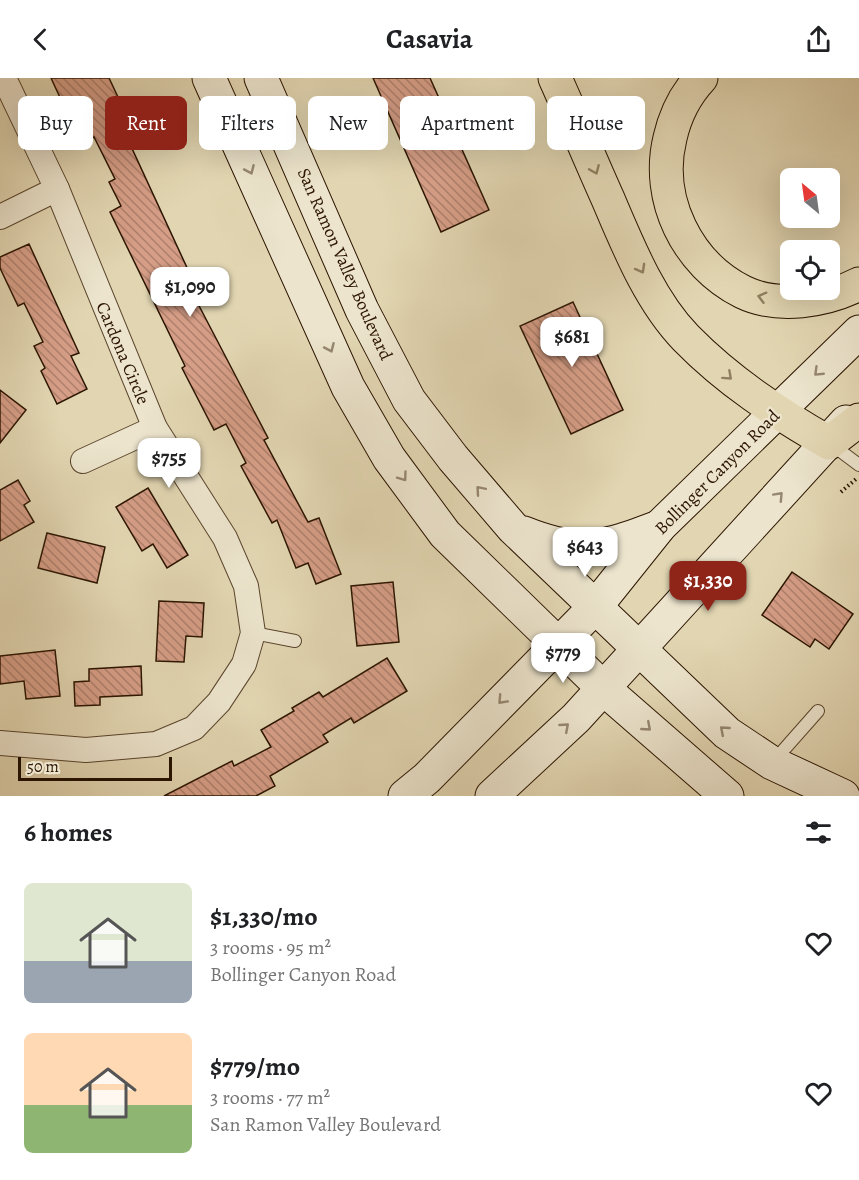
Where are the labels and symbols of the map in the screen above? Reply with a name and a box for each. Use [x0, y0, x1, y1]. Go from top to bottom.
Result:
one-way arrow [243, 163, 255, 174]
street label: San Ramon Valley Boulevard [292, 164, 398, 364]
one-way arrow [588, 164, 600, 175]
north arrow [780, 168, 840, 228]
one-way arrow [633, 263, 645, 273]
pin: $1,090 [141, 267, 239, 318]
one-way arrow [757, 292, 767, 305]
street label: Cardona Circle [91, 298, 155, 408]
pin: $681 [536, 317, 608, 368]
one-way arrow [323, 341, 335, 352]
one-way arrow [814, 365, 825, 376]
one-way arrow [721, 369, 731, 380]
street label: Bollinger Canyon Road [649, 404, 785, 540]
pin: $755 [133, 438, 205, 489]
one-way arrow [396, 470, 407, 481]
one-way arrow [476, 486, 487, 497]
one-way arrow [772, 493, 783, 503]
pin: $643 [549, 527, 621, 578]
pin: $1,330 [659, 561, 757, 612]
pin: $779 [527, 633, 599, 684]
one-way arrow [498, 693, 509, 704]
one-way arrow [640, 719, 651, 730]
one-way arrow [558, 723, 569, 734]
one-way arrow [720, 726, 731, 737]
scale bar [18, 754, 172, 782]

